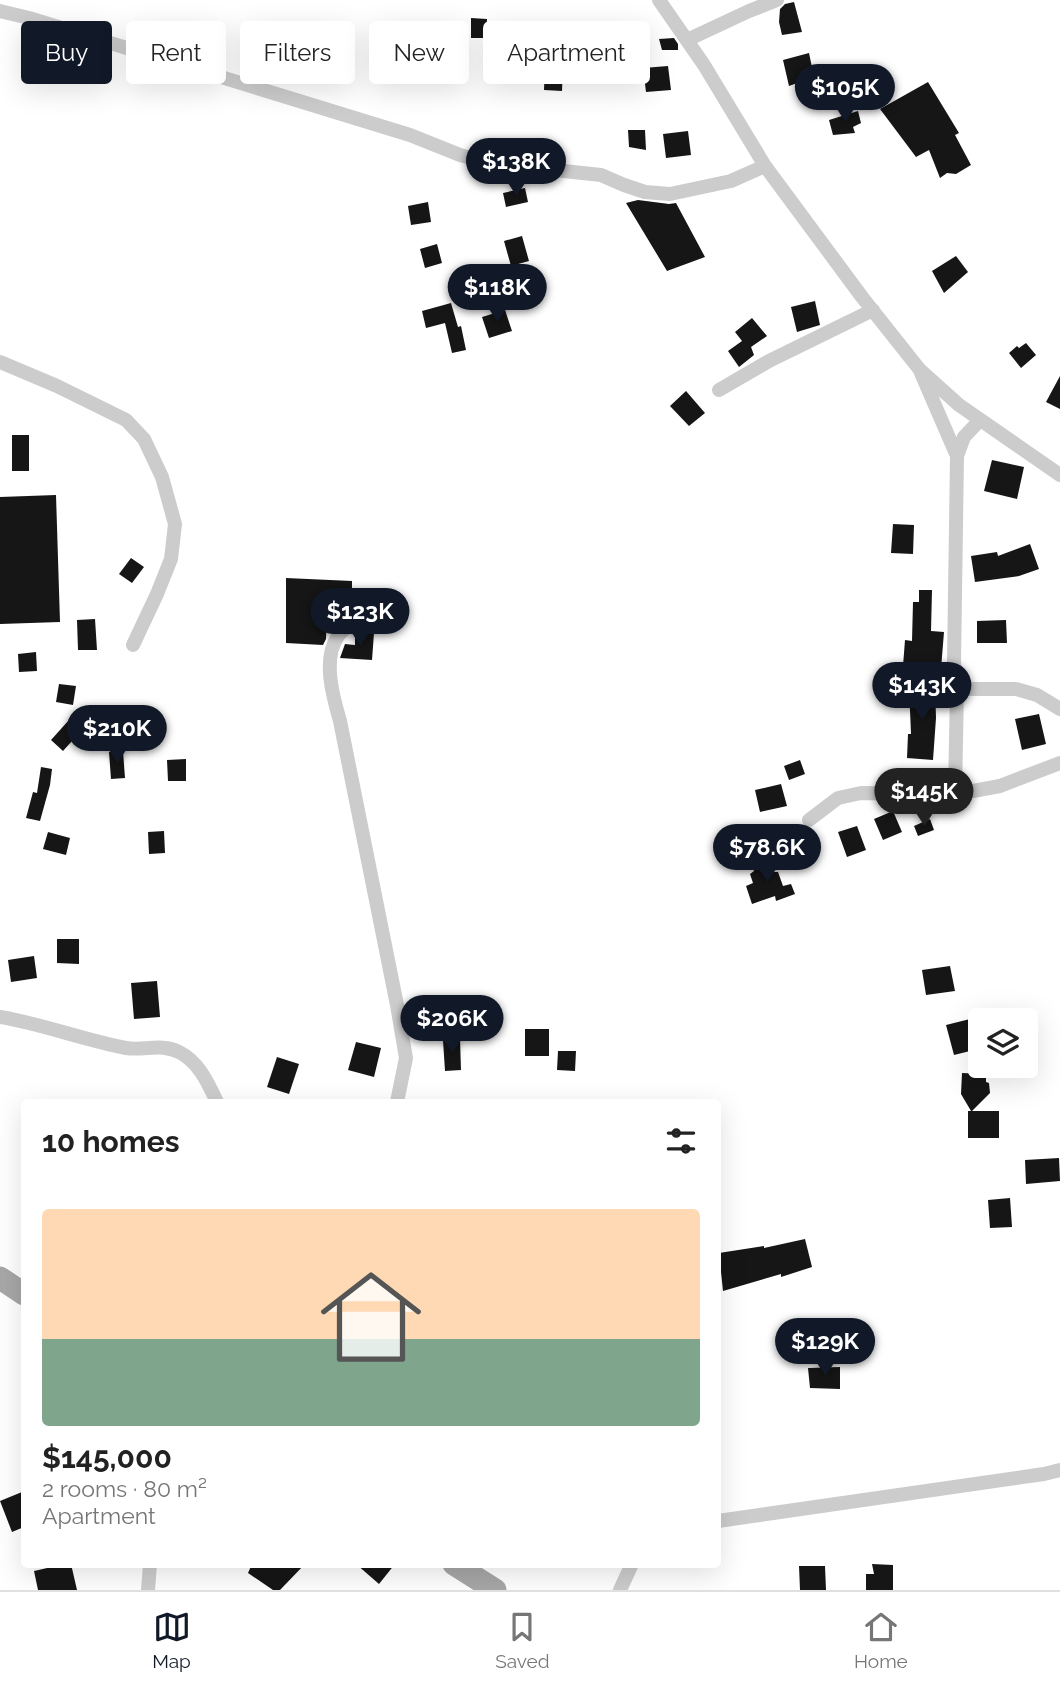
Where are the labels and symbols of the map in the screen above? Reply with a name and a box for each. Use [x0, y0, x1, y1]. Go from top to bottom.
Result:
pin: $105K [796, 64, 894, 124]
pin: $138K [467, 138, 565, 198]
pin: $118K [448, 264, 546, 324]
pin: $123K [311, 588, 409, 648]
pin: $143K [873, 662, 971, 722]
pin: $210K [68, 706, 166, 765]
pin: $145K [875, 768, 973, 828]
pin: $78.6K [710, 824, 824, 884]
pin: $206K [403, 996, 501, 1055]
pin: $129K [776, 1318, 874, 1378]

